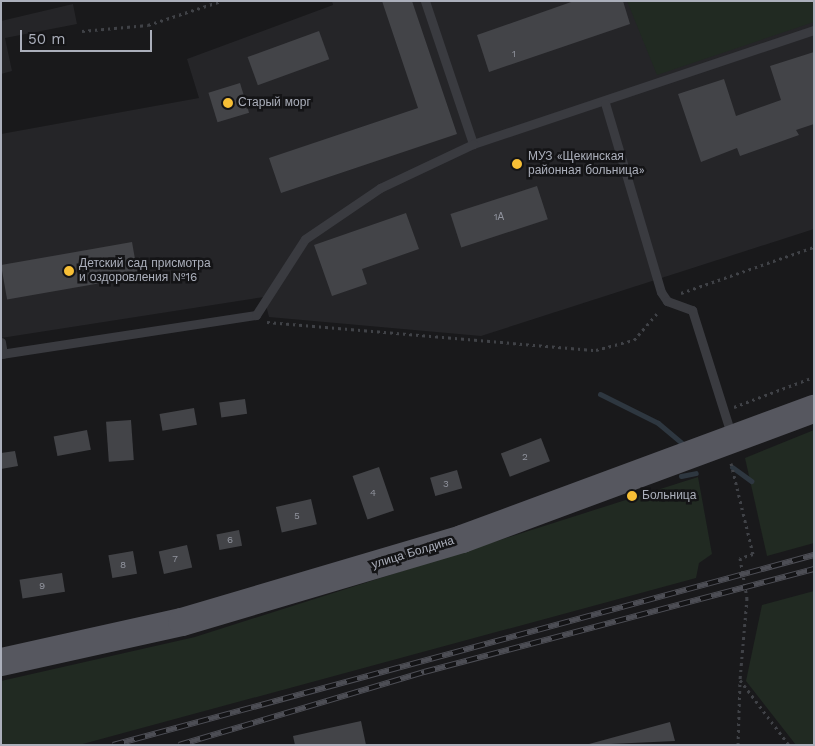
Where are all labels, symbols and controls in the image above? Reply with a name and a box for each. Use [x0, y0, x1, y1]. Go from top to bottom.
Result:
scale bar [22, 20, 155, 52]
text: 50 m [28, 30, 65, 48]
house number: 1 [512, 48, 516, 60]
place label: Старый морг [238, 96, 311, 110]
marker: Старый морг [222, 97, 234, 109]
place label: МУЗ «Щекинская районная больница» [528, 150, 645, 178]
marker: МУЗ «Щекинская районная больница» [510, 157, 524, 171]
house number: 1А [494, 211, 504, 223]
place label: Детский сад присмотра и оздоровления №16 [79, 257, 211, 285]
marker: Детский сад присмотра и оздоровления №16 [63, 265, 75, 277]
house number: 2 [522, 451, 528, 463]
house number: 3 [443, 478, 449, 490]
house number: 4 [370, 487, 376, 499]
place label: Больница [642, 489, 696, 503]
marker: Больница [626, 490, 638, 502]
house number: 5 [294, 510, 300, 522]
house number: 6 [227, 534, 233, 546]
street label: улица Болдина [370, 534, 456, 572]
house number: 7 [172, 553, 178, 565]
house number: 8 [120, 559, 126, 571]
house number: 9 [39, 580, 45, 592]

